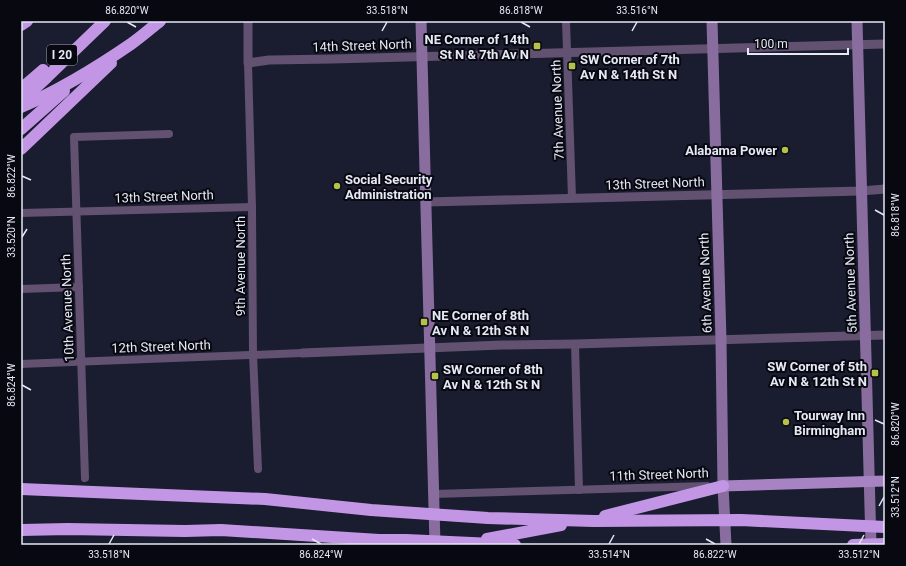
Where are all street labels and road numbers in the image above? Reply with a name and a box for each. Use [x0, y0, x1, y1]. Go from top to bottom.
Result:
street label: 14th Street North [312, 36, 412, 55]
road number: I 20 [47, 45, 77, 65]
street label: 7th Avenue North [548, 59, 567, 160]
street label: 13th Street North [605, 174, 705, 193]
street label: 13th Street North [114, 187, 214, 206]
street label: 9th Avenue North [233, 216, 248, 316]
street label: 6th Avenue North [696, 232, 715, 333]
street label: 5th Avenue North [841, 232, 860, 333]
street label: 10th Avenue North [58, 254, 77, 362]
street label: 12th Street North [111, 337, 211, 356]
street label: 11th Street North [609, 465, 709, 484]

